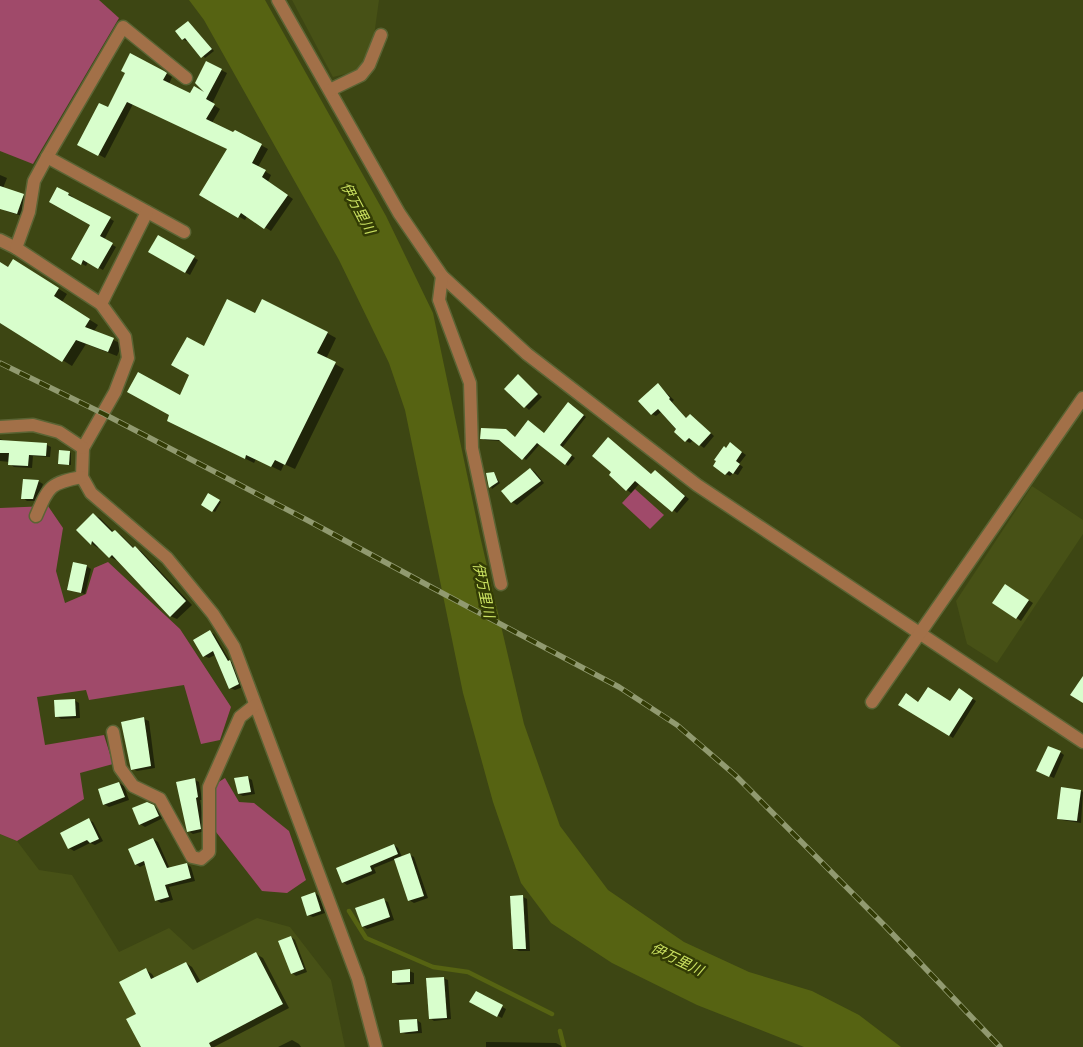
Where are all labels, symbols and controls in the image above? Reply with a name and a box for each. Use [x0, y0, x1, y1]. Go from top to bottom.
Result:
water label: 伊万里川 [336, 179, 381, 239]
water label: 伊万里川 [468, 561, 500, 621]
water label: 伊万里川 [647, 938, 708, 981]

